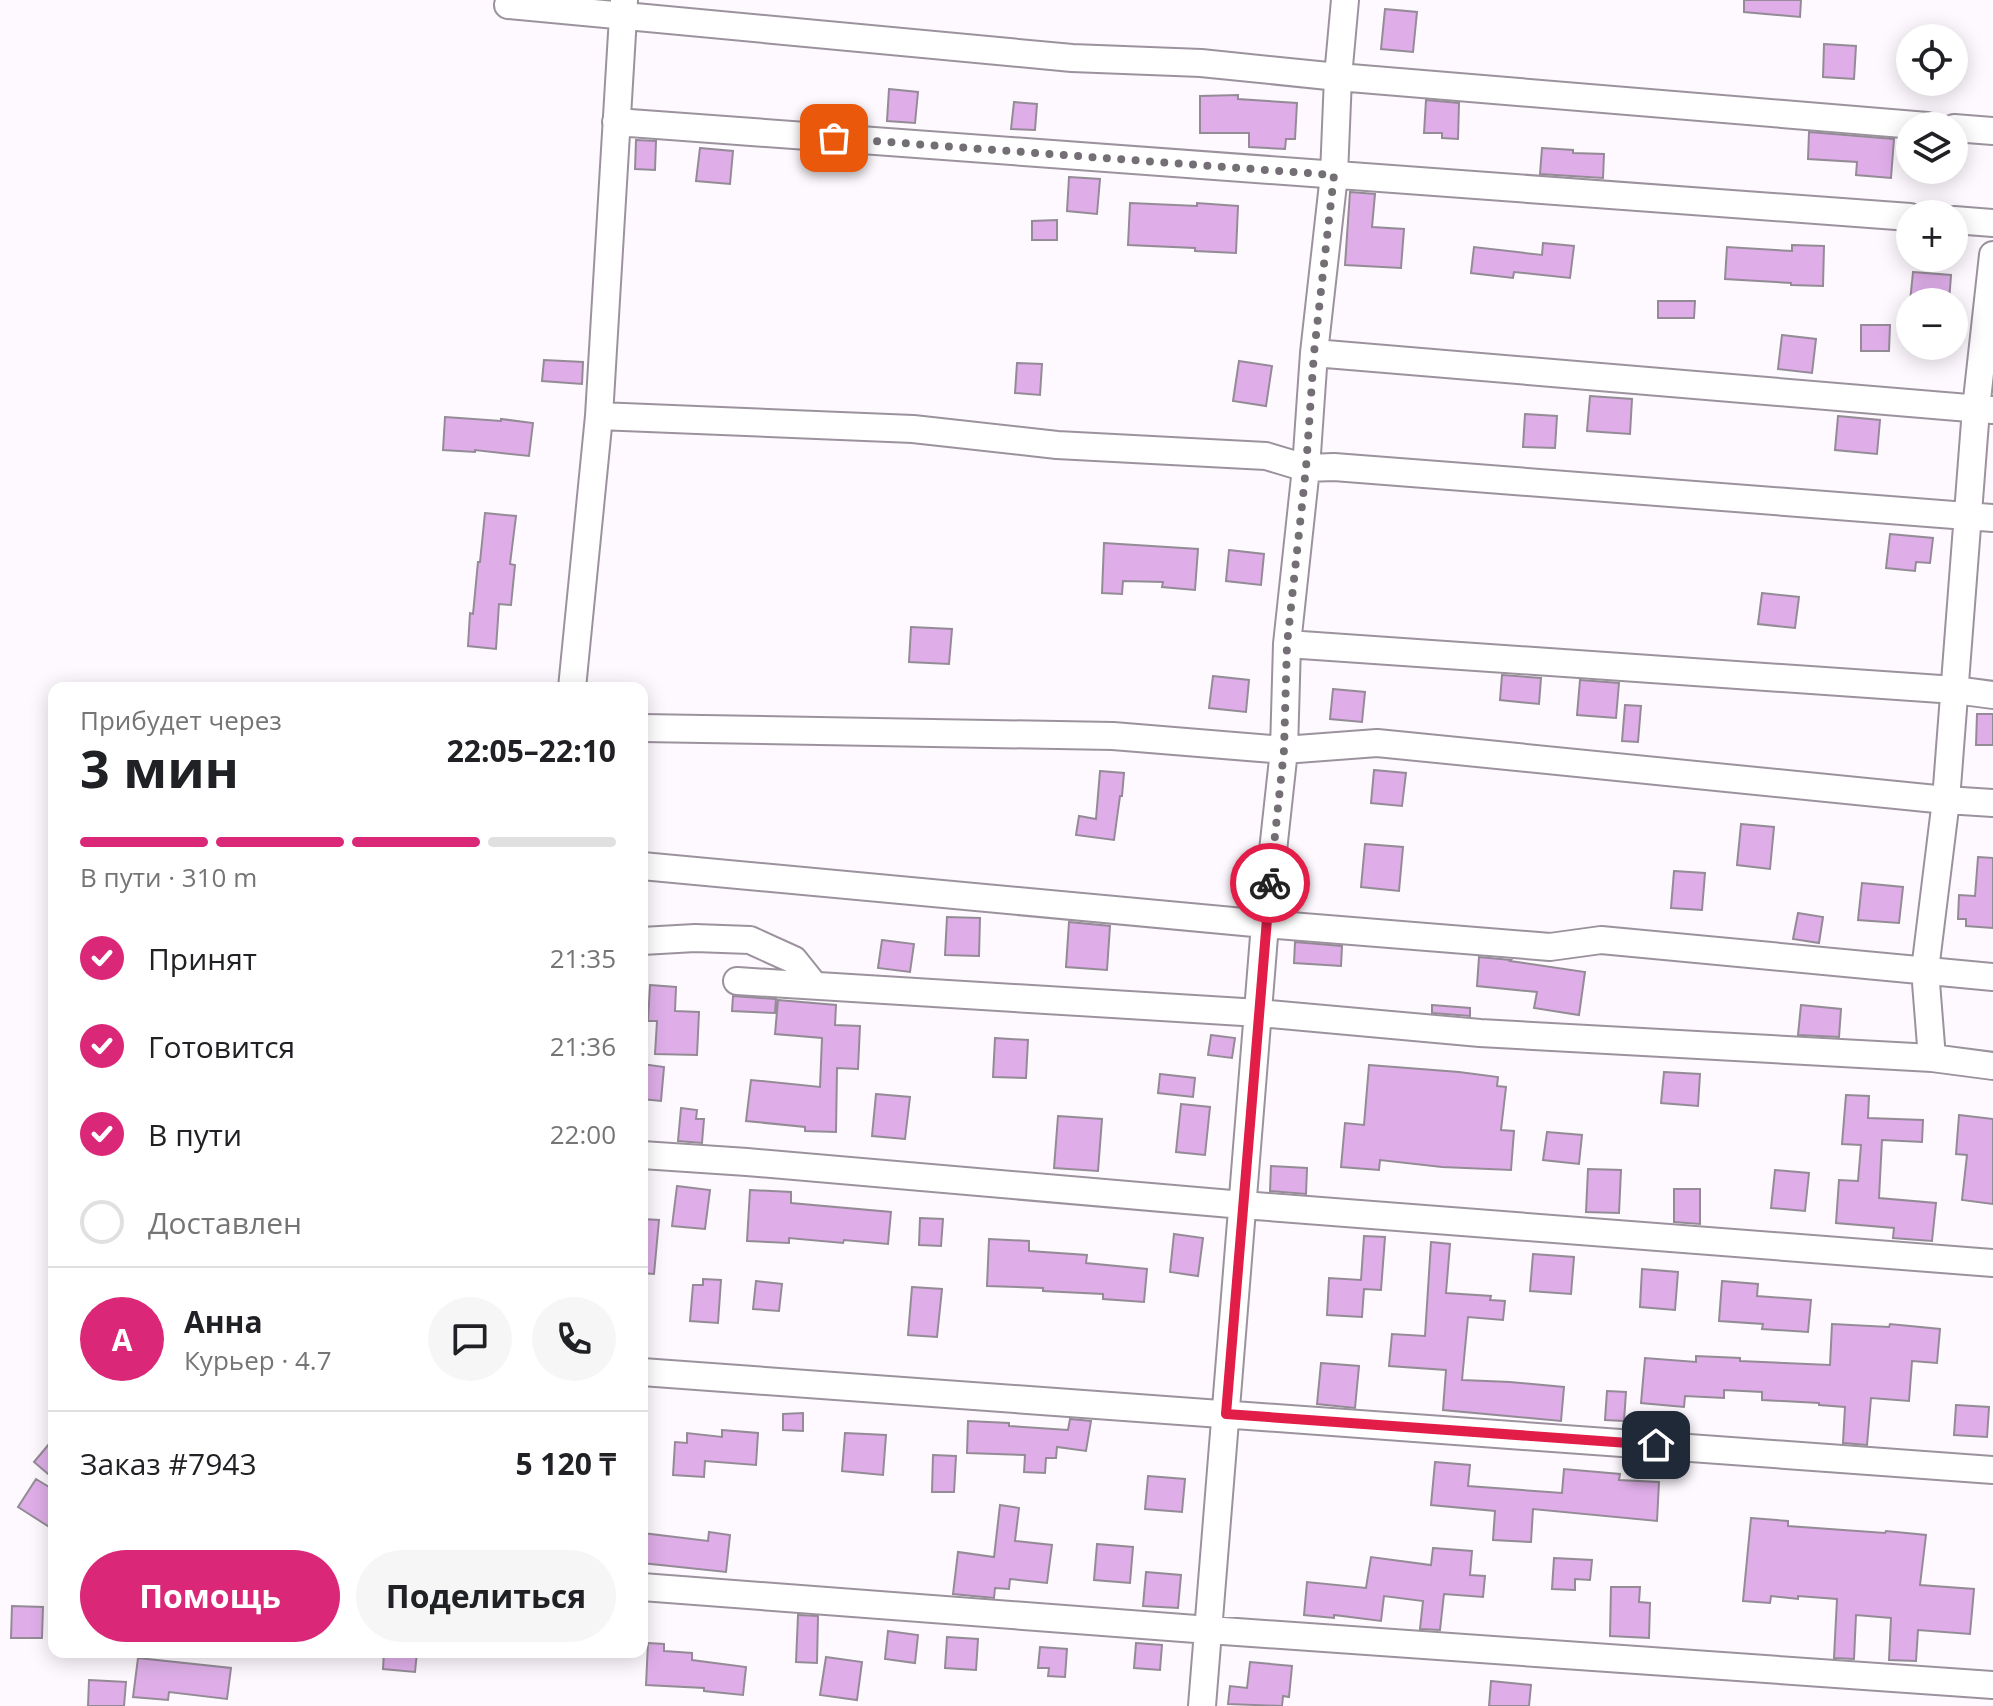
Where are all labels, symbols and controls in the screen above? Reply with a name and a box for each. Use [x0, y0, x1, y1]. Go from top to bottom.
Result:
map controls [1896, 24, 1968, 360]
button: locate [1896, 24, 1968, 96]
pin [800, 104, 868, 172]
button: layers [1896, 112, 1968, 184]
icon: bag [812, 116, 856, 160]
button: + [1896, 200, 1968, 272]
button: − [1896, 288, 1968, 360]
text: Прибудет через [80, 702, 282, 738]
text: 22:05–22:10 [447, 730, 616, 771]
text: 3 мин [80, 732, 239, 803]
courier [1230, 843, 1310, 923]
text: В пути · 310 m [80, 859, 257, 895]
icon: bike [1248, 861, 1292, 905]
icon: check [80, 936, 124, 980]
text: Принят [148, 938, 257, 979]
text: 21:35 [550, 940, 616, 976]
icon: check [80, 1024, 124, 1068]
text: Готовится [148, 1026, 295, 1067]
text: 21:36 [550, 1028, 616, 1064]
icon: check [80, 1112, 124, 1156]
text: В пути [148, 1114, 242, 1155]
text: 22:00 [550, 1116, 616, 1152]
text: Доставлен [148, 1202, 302, 1243]
button: chat [428, 1297, 512, 1381]
button: phone [532, 1297, 616, 1381]
text: Анна [184, 1301, 263, 1342]
text: А [112, 1319, 132, 1360]
text: Курьер · 4.7 [184, 1342, 332, 1378]
pin [1622, 1411, 1690, 1479]
icon: home [1634, 1423, 1678, 1467]
text: Заказ #7943 [80, 1443, 257, 1484]
text: 5 120 ₸ [515, 1443, 616, 1484]
button: Помощь [80, 1550, 340, 1642]
button: Поделиться [356, 1550, 616, 1642]

